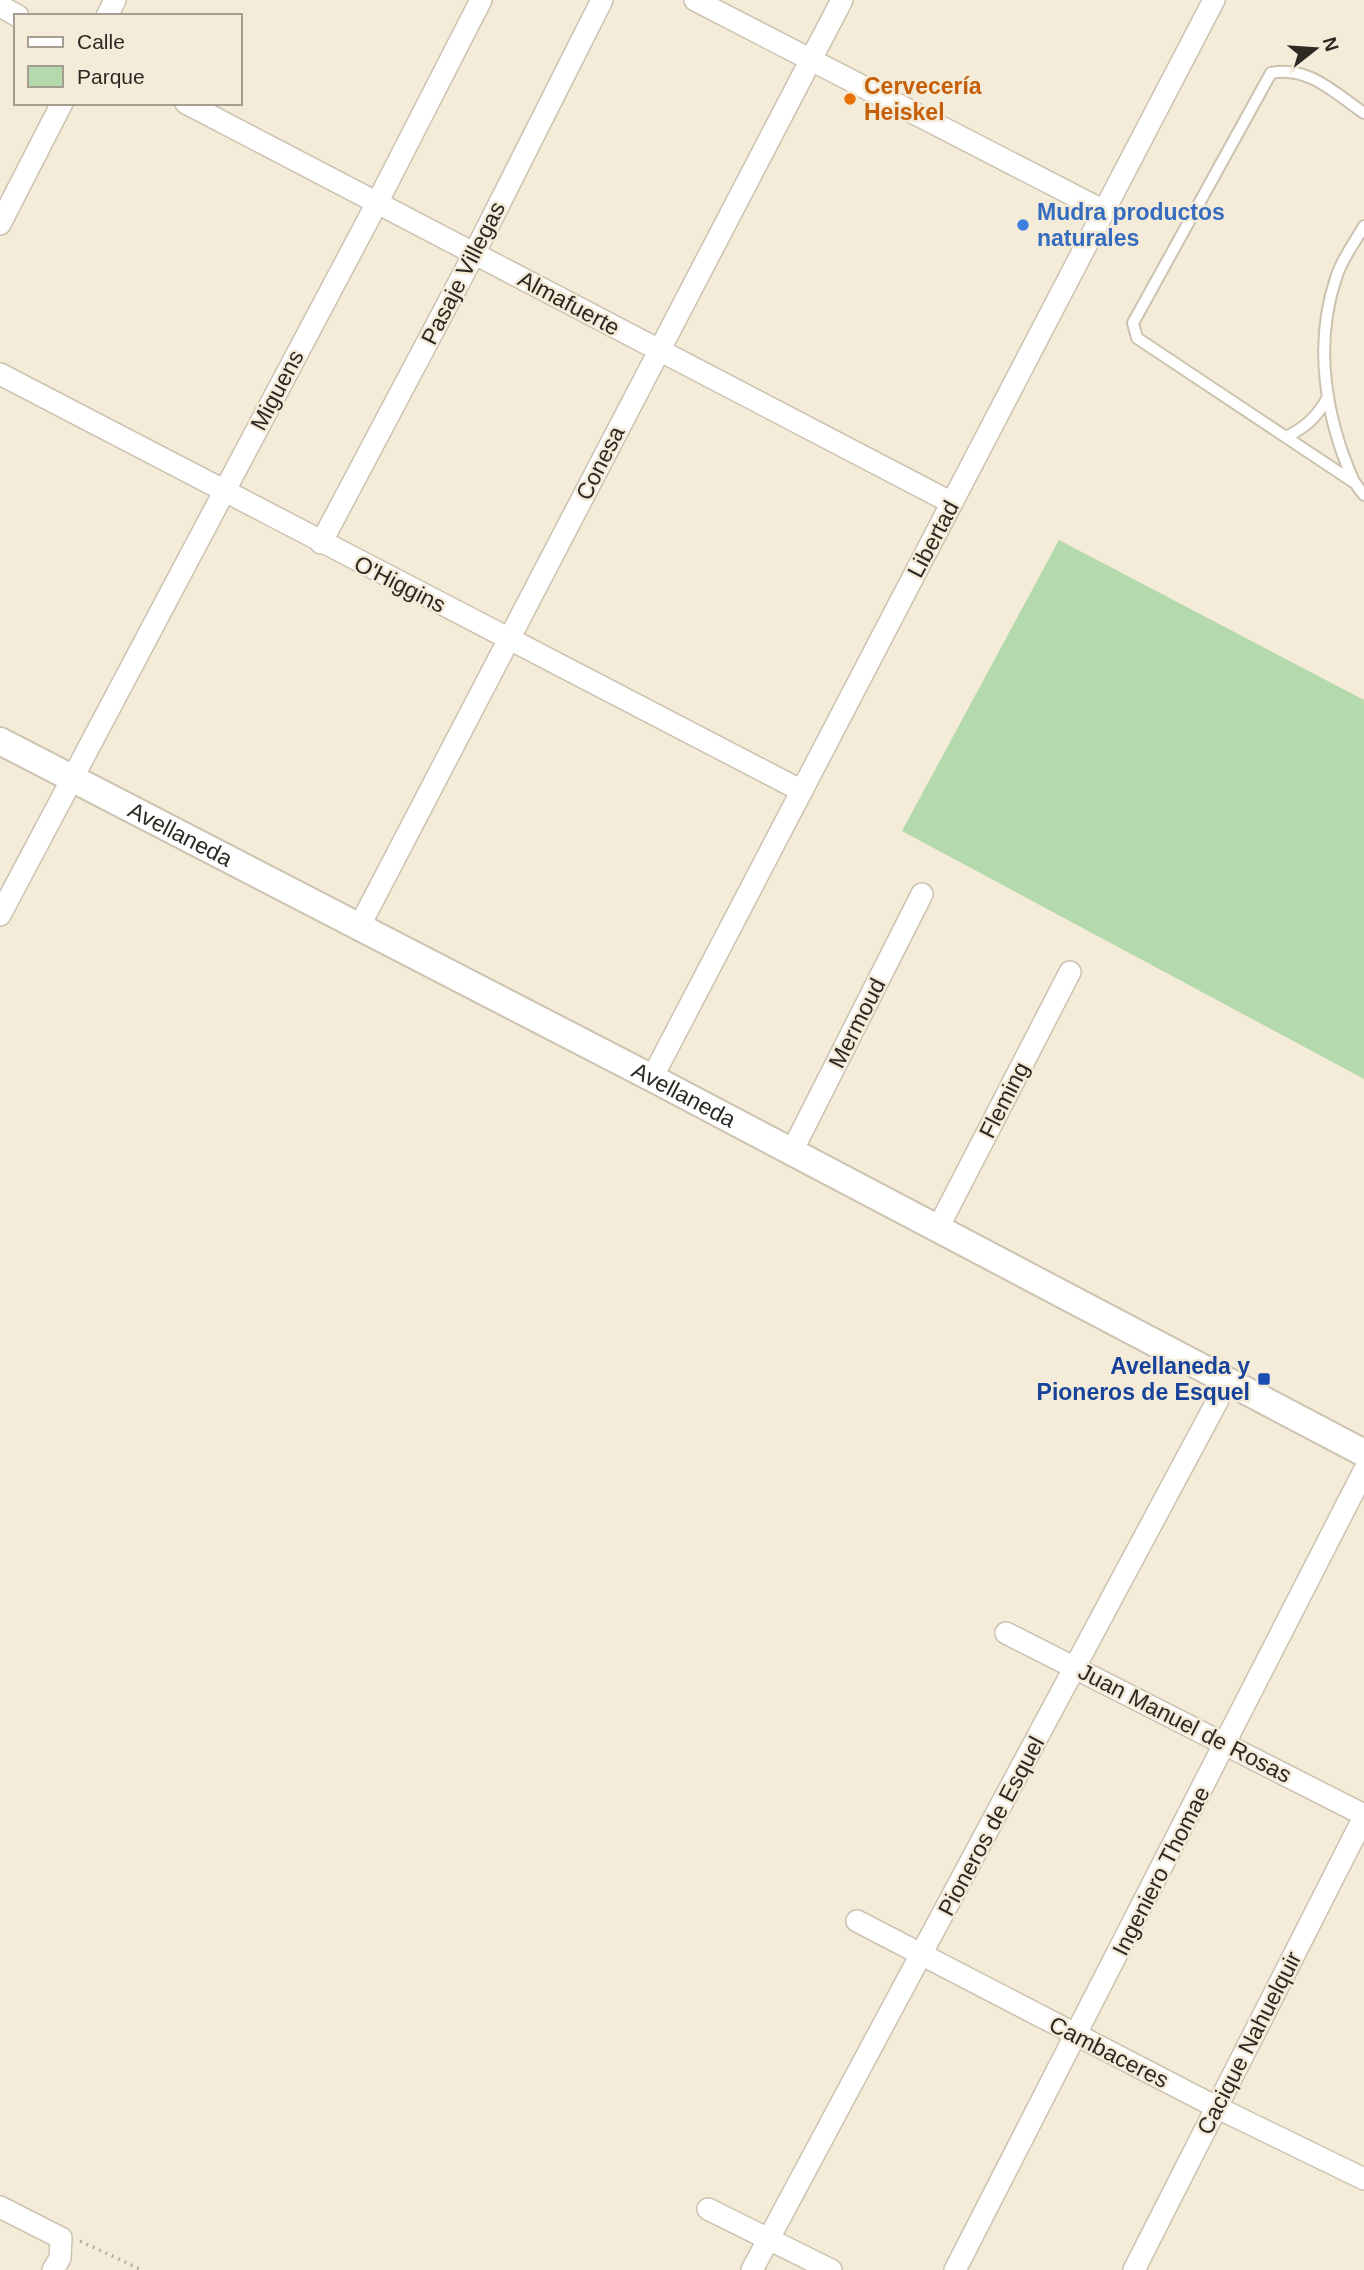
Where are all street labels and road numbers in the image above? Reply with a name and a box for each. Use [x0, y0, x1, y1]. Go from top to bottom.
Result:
street label: Pasaje Villegas [416, 197, 510, 349]
street label: Almafuerte [514, 265, 624, 341]
street label: Miguens [245, 346, 309, 434]
street label: Conesa [570, 422, 630, 504]
street label: Libertad [902, 496, 964, 582]
street label: O'Higgins [350, 550, 450, 618]
street label: Avellaneda [124, 797, 237, 872]
street label: Mermoud [823, 974, 891, 1072]
street label: Avellaneda [628, 1057, 740, 1133]
street label: Fleming [974, 1058, 1034, 1142]
street label: Juan Manuel de Rosas [1074, 1658, 1296, 1788]
street label: Pioneros de Esquel [933, 1732, 1049, 1920]
street label: Ingeniero Thomae [1107, 1782, 1215, 1960]
street label: Cacique Nahuelquir [1192, 1947, 1307, 2139]
street label: Cambaceres [1045, 2011, 1173, 2093]

